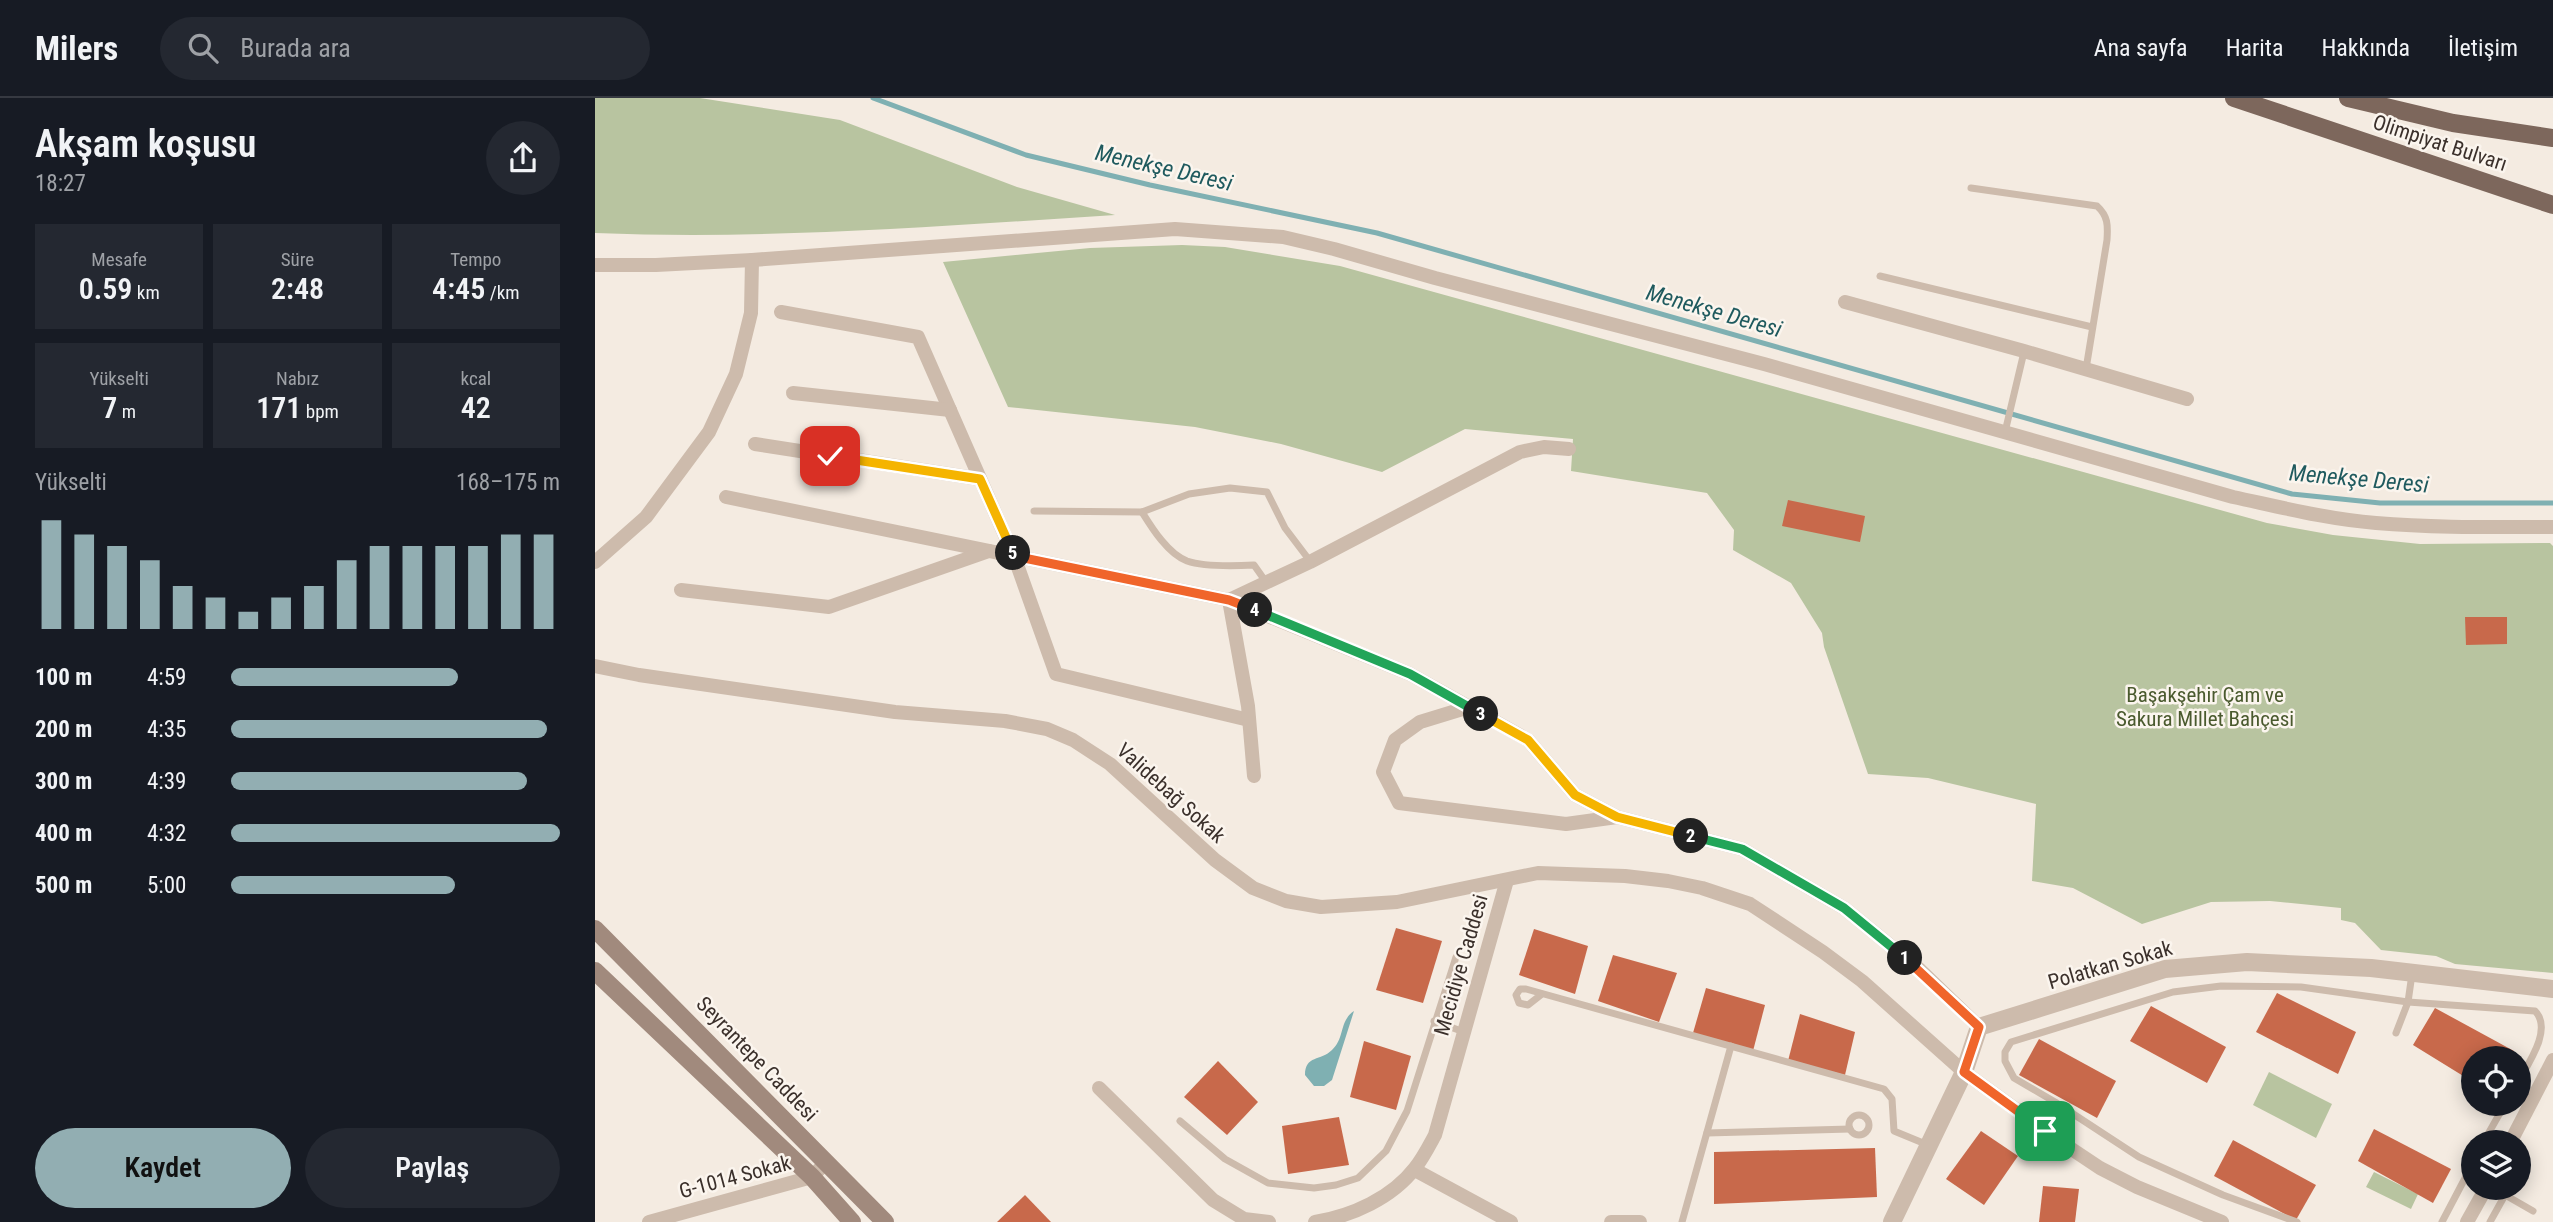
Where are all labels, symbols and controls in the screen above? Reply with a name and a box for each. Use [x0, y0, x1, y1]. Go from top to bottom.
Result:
search box [160, 17, 650, 80]
text: Milers [35, 29, 118, 68]
icon: search [184, 29, 222, 67]
text: Burada ara [240, 33, 351, 63]
text: Ana sayfa [2094, 34, 2188, 62]
text: Harita [2226, 34, 2283, 62]
text: Hakkında [2321, 34, 2410, 62]
text: İletişim [2448, 34, 2518, 62]
street label: Olimpiyat Bulvarı [2370, 110, 2510, 176]
button: share [486, 121, 560, 195]
text: Akşam koşusu [35, 122, 256, 166]
water label: Menekşe Deresi [1093, 139, 1236, 197]
text: 18:27 [35, 170, 86, 197]
text: Mesafe [91, 248, 147, 271]
text: Süre [281, 248, 314, 271]
text: Tempo [450, 248, 501, 271]
text: 0.59 [79, 271, 132, 306]
text: 2:48 [271, 271, 324, 306]
text: 4:45 [432, 271, 485, 306]
water label: Menekşe Deresi [1643, 279, 1786, 344]
text: km [132, 281, 160, 304]
text: /km [485, 281, 520, 304]
text: Yükselti [90, 367, 149, 390]
text: Nabız [276, 367, 319, 390]
text: kcal [461, 367, 491, 390]
text: 7 [102, 390, 117, 425]
text: 171 [256, 390, 301, 425]
text: 42 [461, 390, 491, 425]
text: m [117, 400, 136, 423]
text: bpm [301, 400, 339, 423]
pin [800, 426, 860, 486]
icon: check [811, 437, 849, 475]
water label: Menekşe Deresi [2288, 459, 2431, 499]
text: Yükselti [35, 469, 107, 496]
text: 168–175 m [456, 469, 560, 496]
pin: 5 [995, 536, 1031, 570]
text: 5 [1008, 541, 1017, 564]
pin: 4 [1237, 592, 1273, 628]
text: 4 [1250, 598, 1259, 621]
text: 100 m [35, 664, 92, 691]
text: 4:59 [147, 664, 186, 691]
park label: Başakşehir Çam ve Sakura Millet Bahçesi [2116, 683, 2294, 731]
pin: 3 [1463, 696, 1498, 732]
text: 3 [1476, 702, 1485, 725]
text: 200 m [35, 716, 92, 743]
text: 4:35 [147, 716, 186, 743]
street label: Validebağ Sokak [1112, 738, 1230, 848]
text: 300 m [35, 768, 92, 795]
text: 4:39 [147, 768, 186, 795]
pin: 2 [1673, 818, 1709, 854]
text: 400 m [35, 820, 92, 847]
text: 4:32 [147, 820, 186, 847]
text: 2 [1686, 824, 1695, 847]
text: 500 m [35, 872, 92, 899]
text: 5:00 [147, 872, 186, 899]
street label: Mecidiye Caddesi [1429, 892, 1493, 1038]
street label: Polatkan Sokak [2045, 936, 2175, 994]
pin: 1 [1887, 940, 1923, 976]
text: 1 [1900, 946, 1909, 969]
street label: Seyrantepe Caddesi [692, 992, 822, 1126]
map controls [2461, 1046, 2531, 1200]
button: locate [2461, 1046, 2531, 1116]
pin [2015, 1101, 2075, 1161]
icon: arrive [2026, 1112, 2064, 1150]
button: Kaydet [35, 1128, 291, 1208]
button: Paylaş [305, 1128, 560, 1208]
button: layers [2461, 1130, 2531, 1200]
street label: G-1014 Sokak [677, 1150, 794, 1203]

